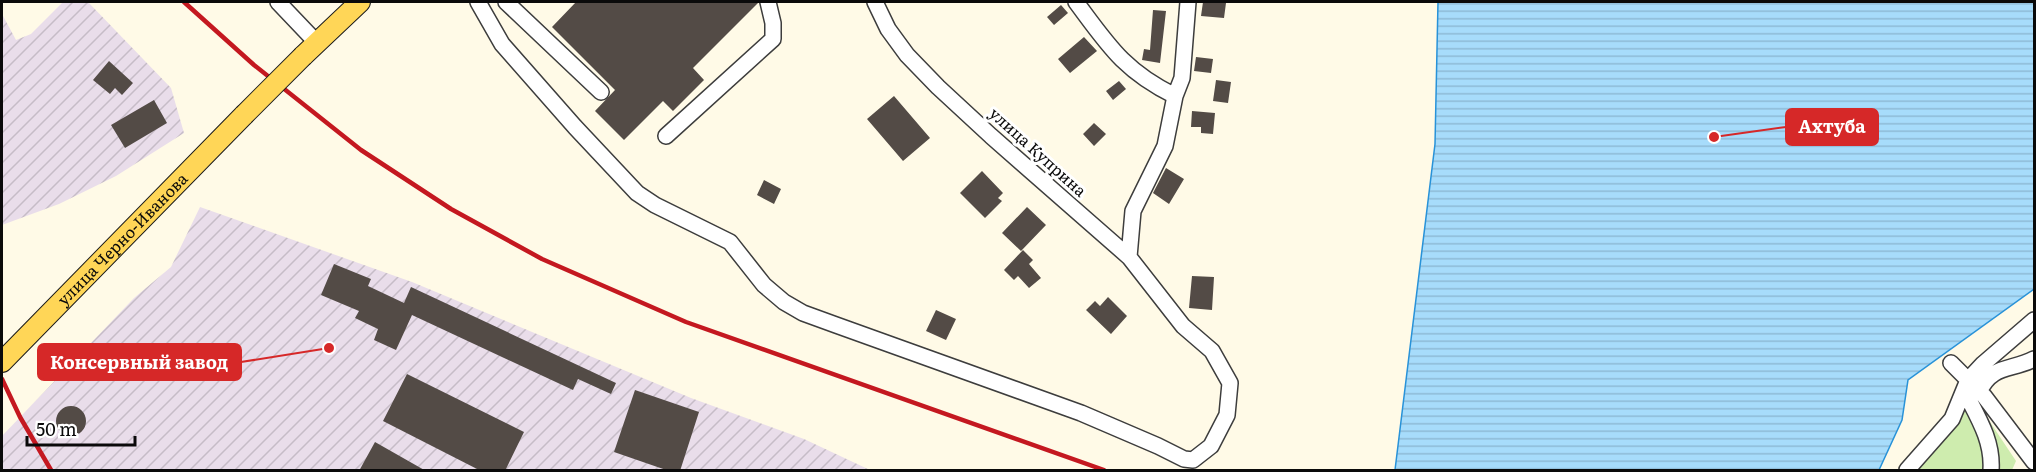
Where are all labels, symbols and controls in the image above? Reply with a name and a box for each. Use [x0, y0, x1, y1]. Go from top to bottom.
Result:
street label: улица Куприна [985, 101, 1093, 202]
callout: Ахтуба [1786, 109, 1878, 145]
text: Ахтуба [1798, 112, 1866, 139]
street label: улица Черно-Иванова [51, 166, 193, 310]
callout: Консервный завод [38, 344, 241, 380]
text: Консервный завод [50, 348, 228, 375]
scale bar [27, 409, 135, 447]
text: 50 m [36, 415, 77, 442]

